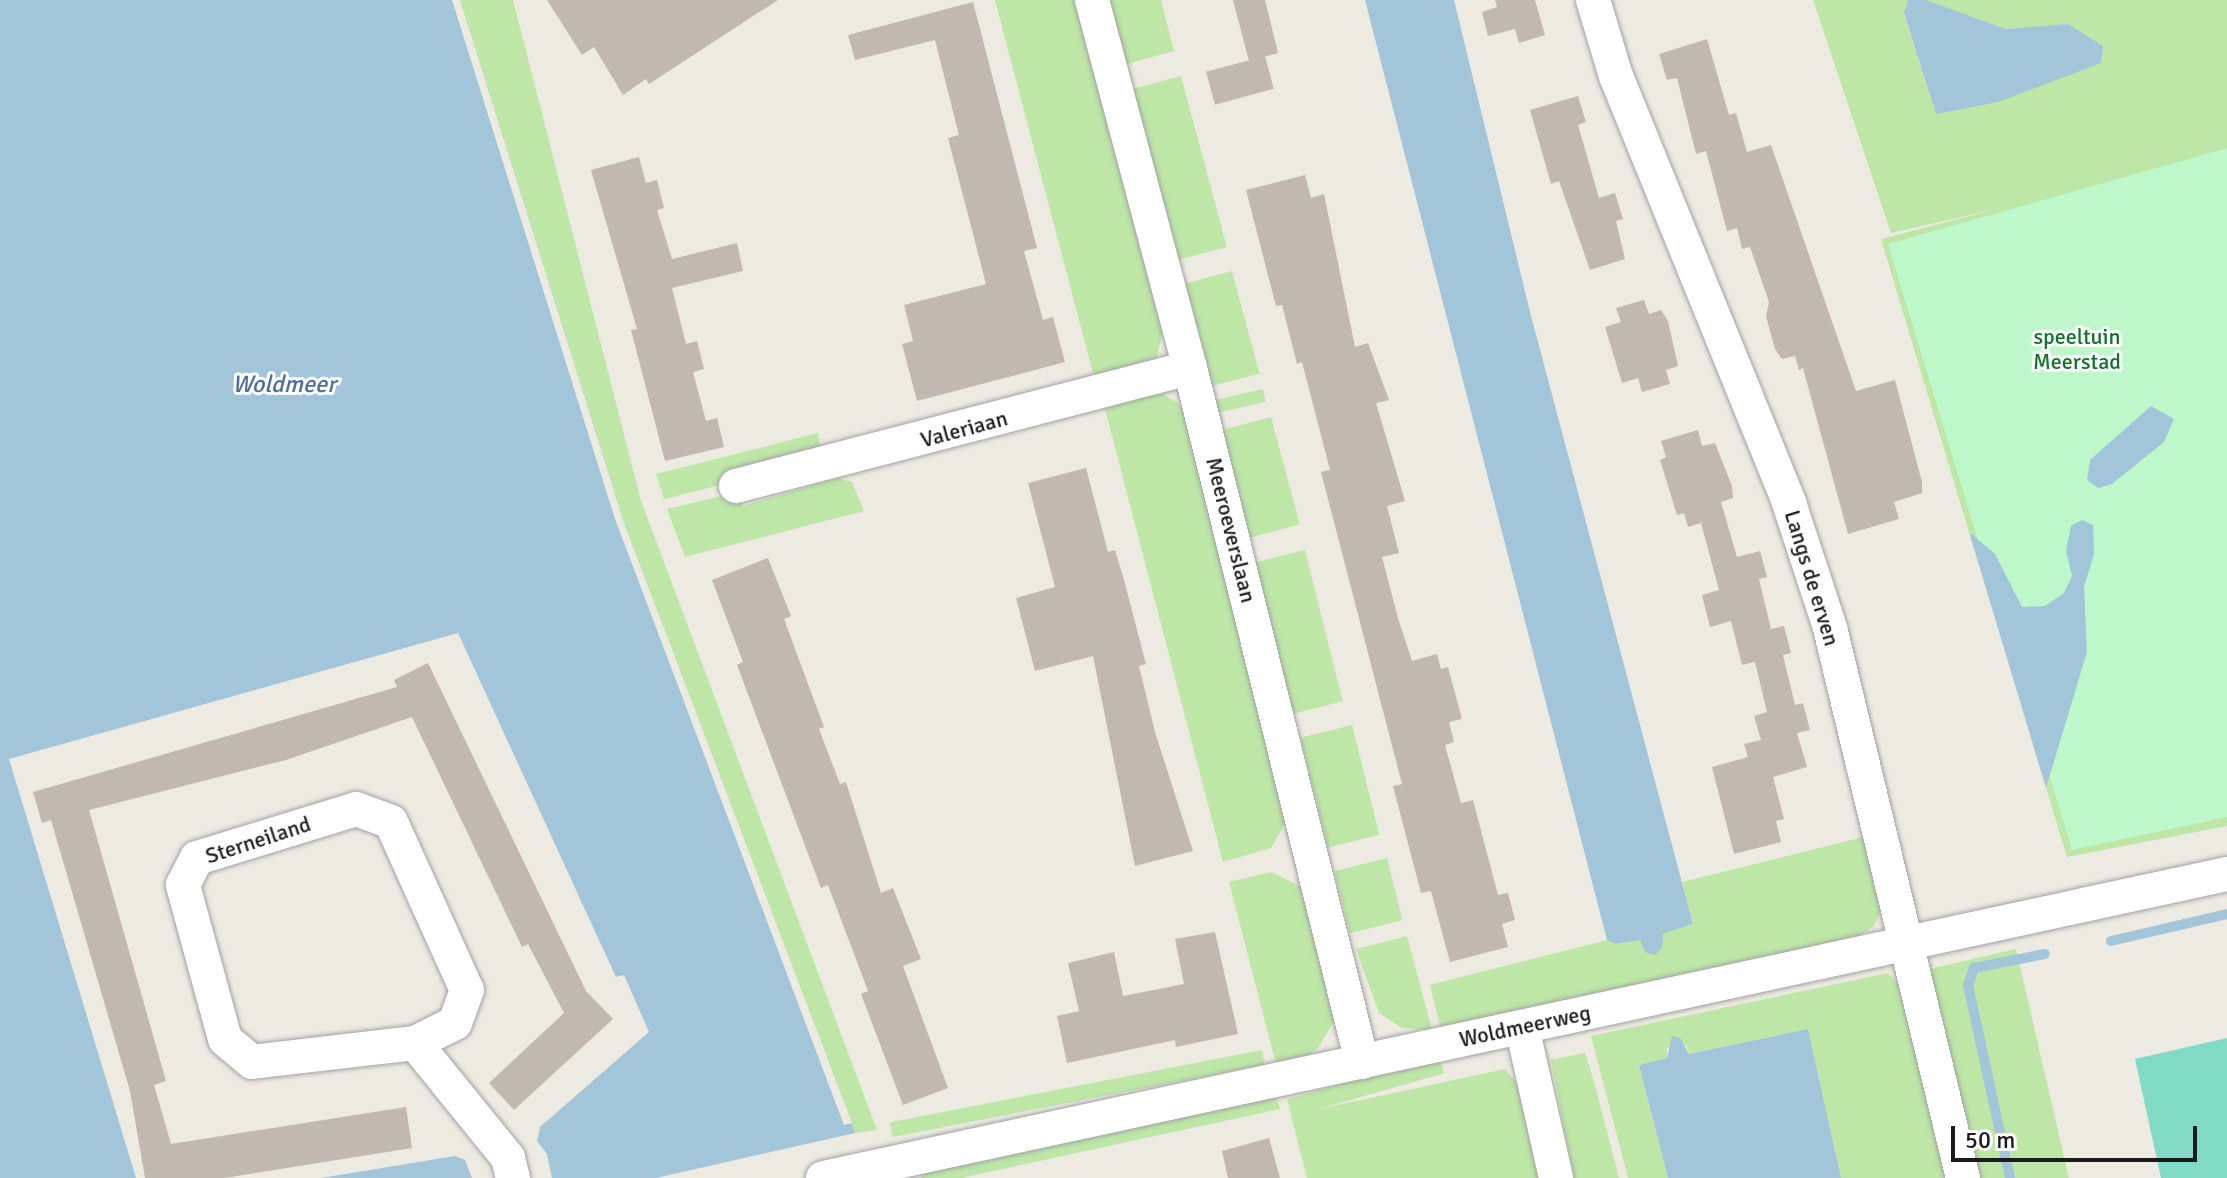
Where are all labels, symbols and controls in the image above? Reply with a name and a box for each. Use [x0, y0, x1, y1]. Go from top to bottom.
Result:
park label: speeltuin Meerstad [2033, 323, 2121, 374]
water label: Woldmeer [232, 371, 336, 399]
street label: Valeriaan [918, 405, 1010, 453]
street label: Meeroeverslaan [1200, 455, 1262, 605]
street label: Langs de erven [1779, 507, 1845, 649]
street label: Sterneiland [202, 811, 314, 869]
street label: Woldmeerweg [1457, 999, 1593, 1053]
scale bar [1955, 1110, 2201, 1160]
text: 50 m [1965, 1125, 2015, 1155]

